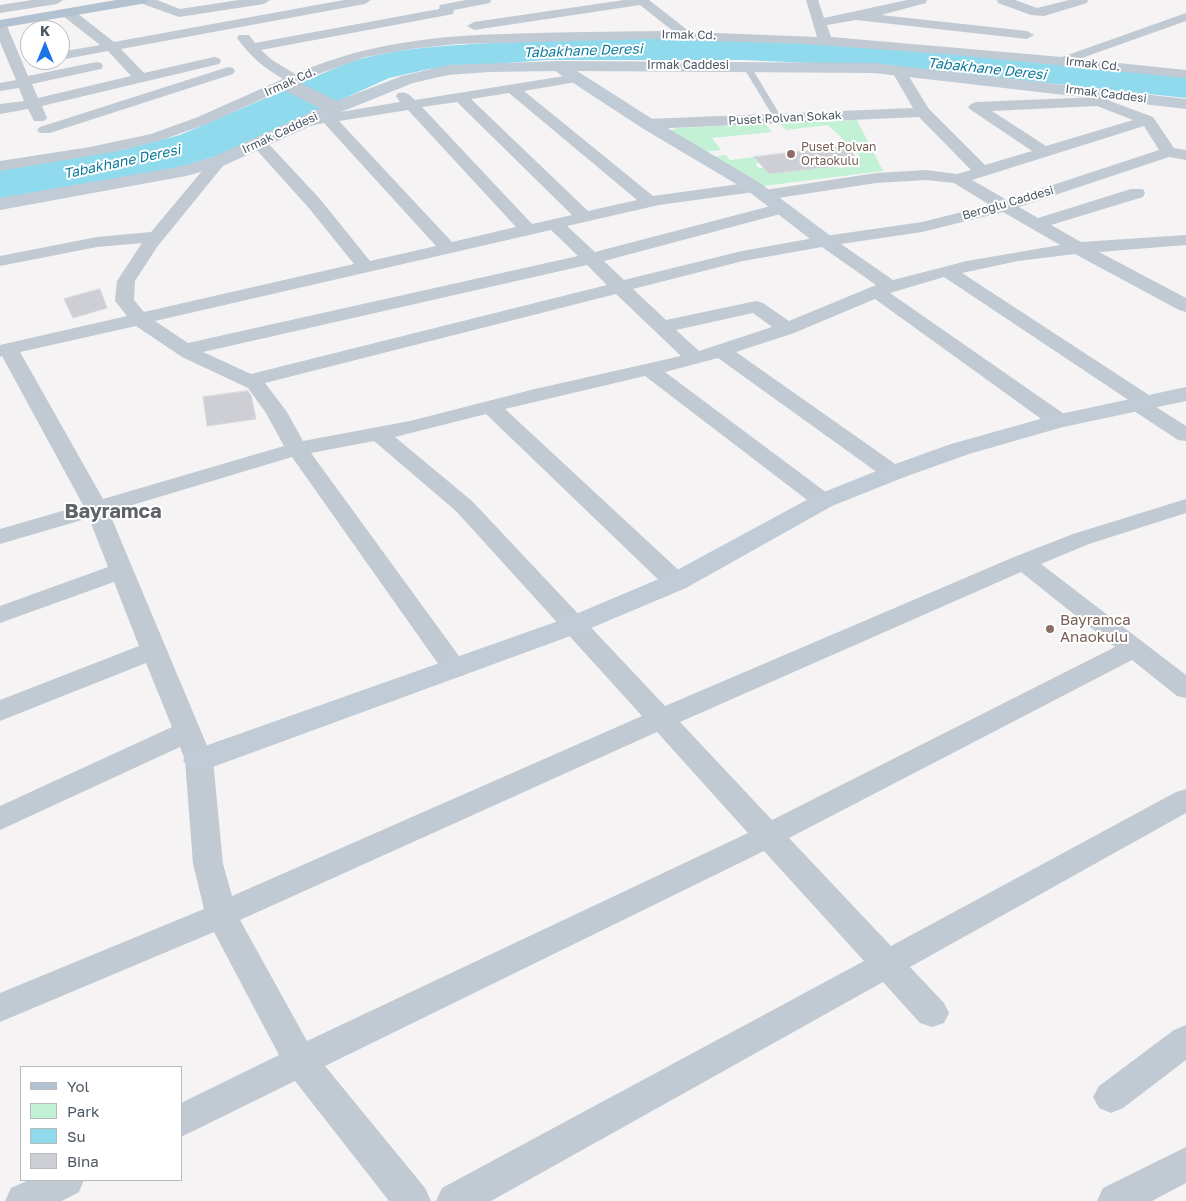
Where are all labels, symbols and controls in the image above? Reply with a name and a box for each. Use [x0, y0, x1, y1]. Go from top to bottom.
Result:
north arrow [20, 20, 70, 70]
text: K [40, 22, 50, 39]
street label: Irmak Cd. [661, 27, 717, 43]
water label: Tabakhane Deresi [523, 41, 643, 61]
water label: Tabakhane Deresi [927, 54, 1047, 84]
street label: Irmak Cd. [1065, 54, 1121, 74]
street label: Irmak Caddesi [647, 58, 729, 72]
street label: Irmak Cd. [262, 64, 318, 100]
street label: Irmak Caddesi [1064, 82, 1148, 106]
street label: Puset Polvan Sokak [728, 108, 842, 128]
street label: Irmak Caddesi [240, 109, 320, 157]
place label: Puset Polvan Ortaokulu [801, 140, 876, 168]
water label: Tabakhane Deresi [62, 141, 182, 183]
marker: Puset Polvan Ortaokulu [785, 148, 797, 160]
street label: Beroğlu Caddesi [961, 183, 1055, 223]
district label: Bayramca [64, 500, 162, 524]
place label: Bayramca Anaokulu [1060, 611, 1131, 646]
marker: Bayramca Anaokulu [1044, 623, 1056, 635]
legend [20, 1066, 182, 1181]
text: Yol [67, 1077, 89, 1095]
text: Park [67, 1102, 99, 1120]
text: Su [67, 1127, 86, 1145]
text: Bina [67, 1152, 99, 1170]

